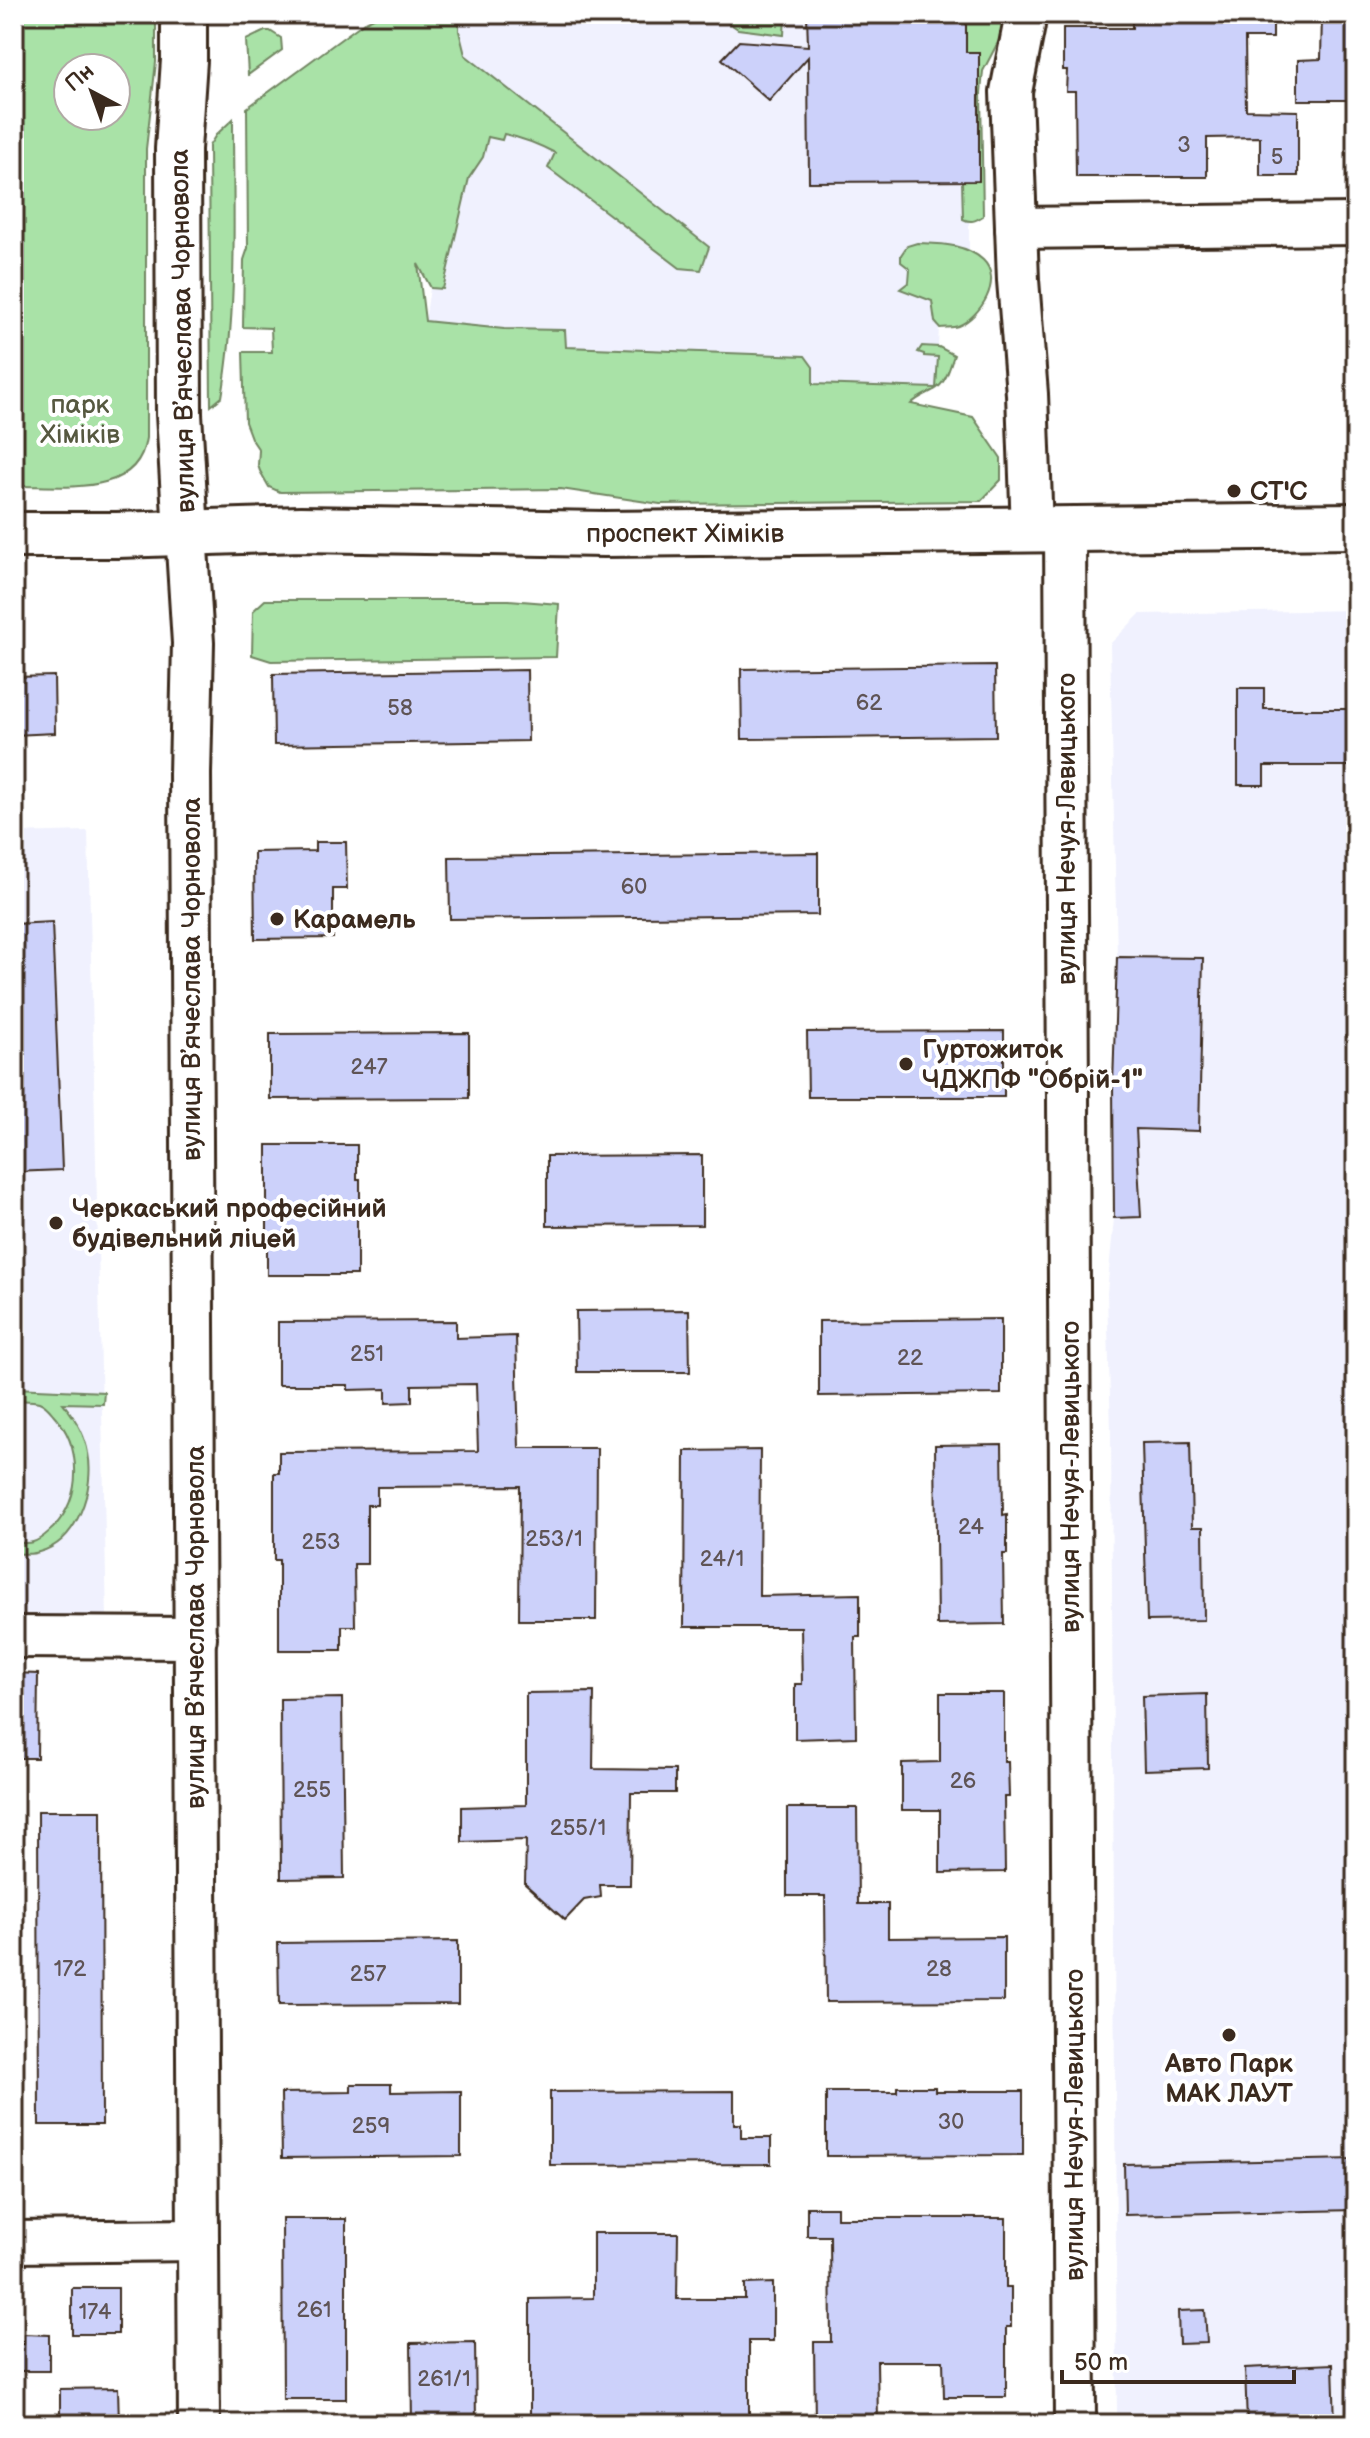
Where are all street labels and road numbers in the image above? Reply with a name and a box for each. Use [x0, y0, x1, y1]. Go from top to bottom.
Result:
street label: вулиця Вʼячеслава Чорновола [165, 149, 202, 513]
street label: проспект Хіміків [586, 519, 784, 550]
street label: вулиця Нечуя-Левицького [1052, 673, 1083, 985]
street label: вулиця Вʼячеслава Чорновола [177, 797, 208, 1161]
street label: вулиця Нечуя-Левицького [1056, 1321, 1087, 1633]
street label: вулиця Вʼячеслава Чорновола [181, 1445, 212, 1809]
street label: вулиця Нечуя-Левицького [1060, 1969, 1091, 2281]

